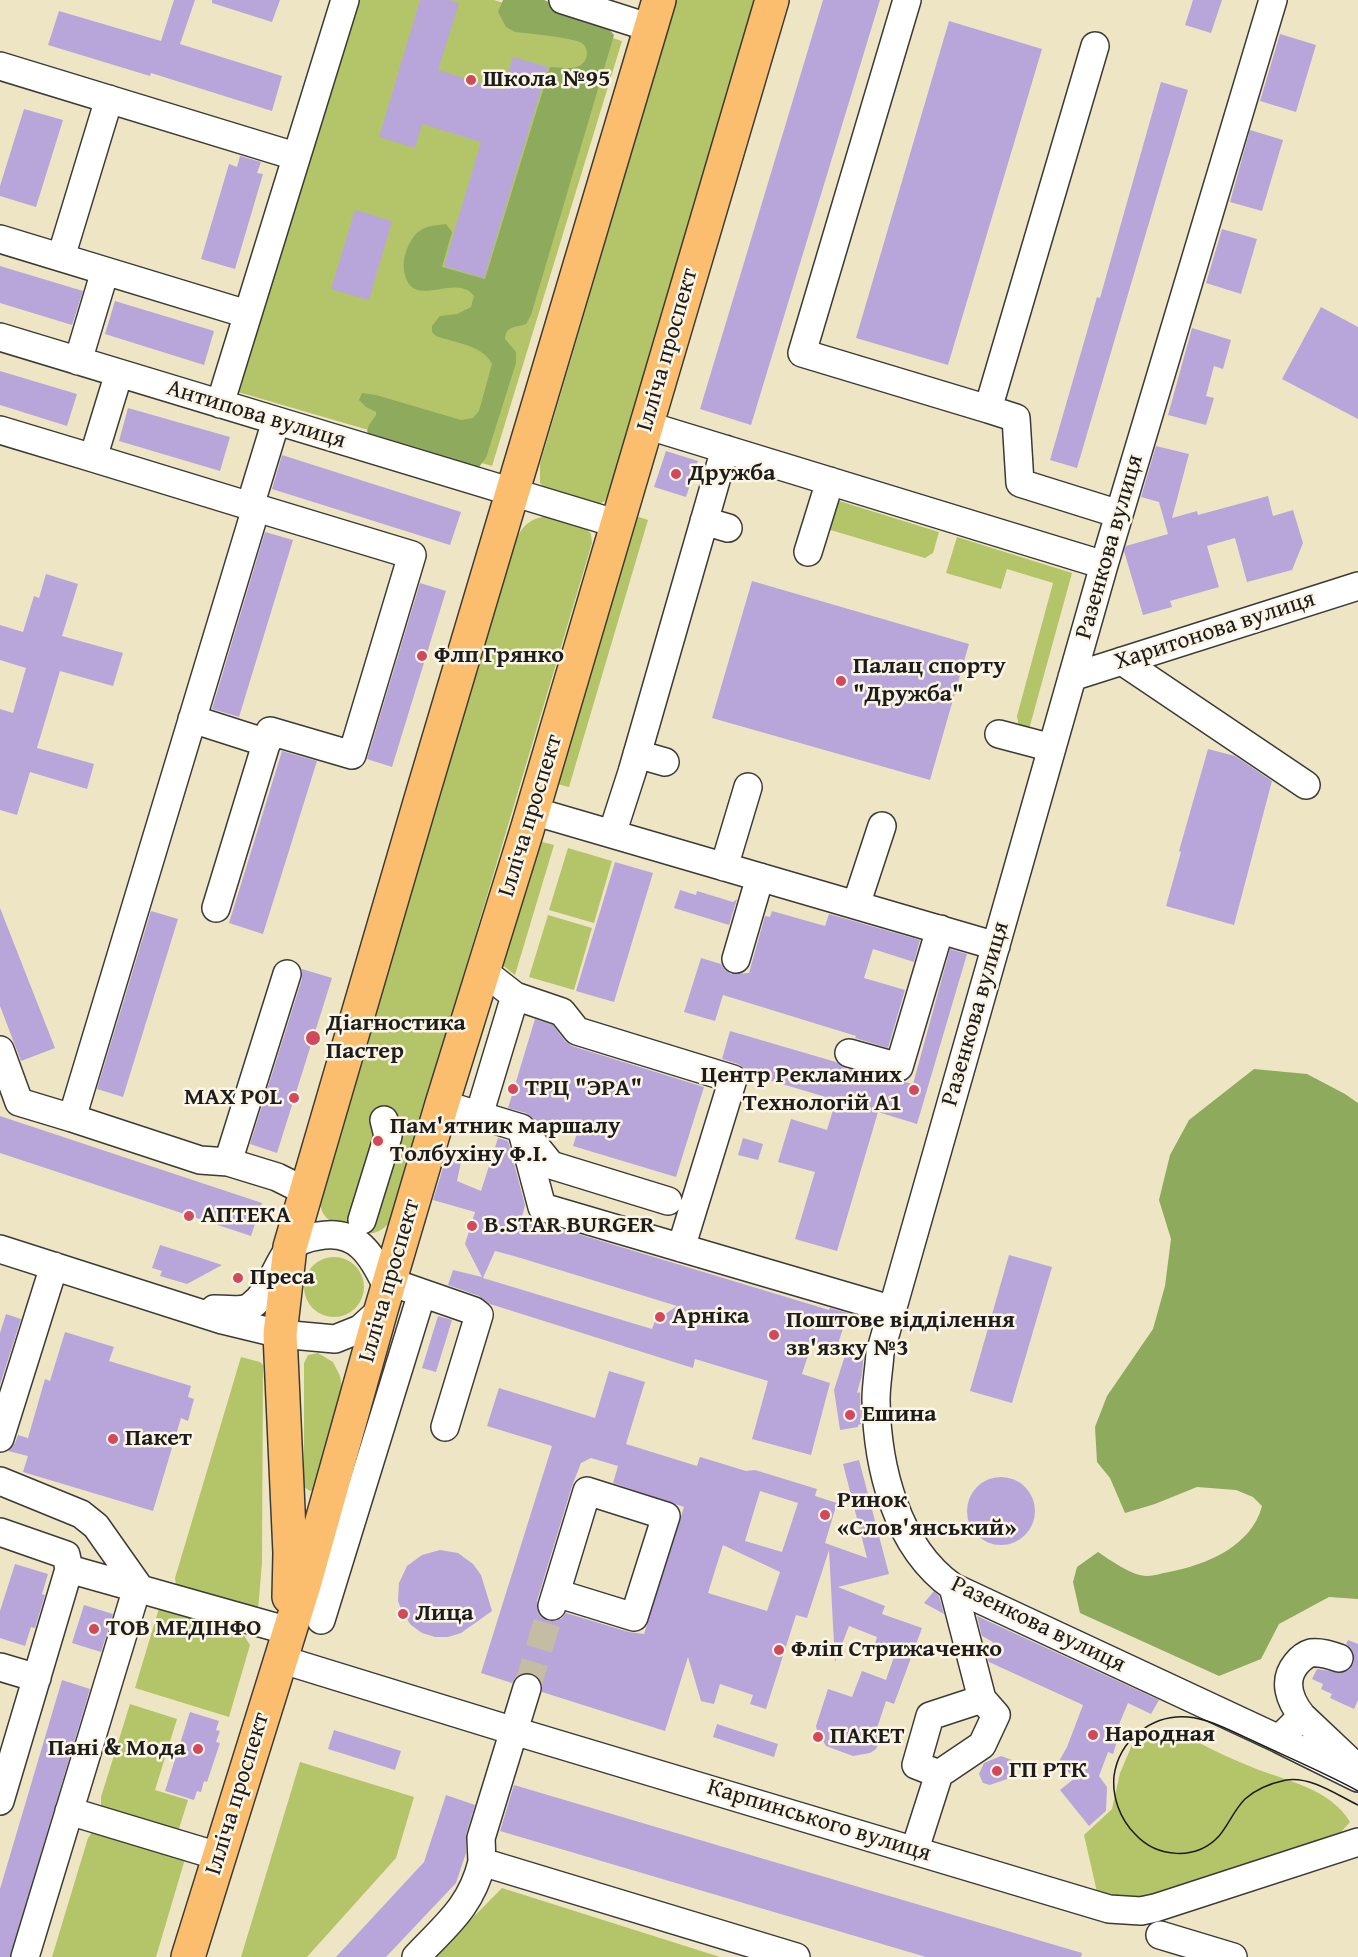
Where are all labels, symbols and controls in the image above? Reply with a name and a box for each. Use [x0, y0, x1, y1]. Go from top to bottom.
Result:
place label: Школа №95 [483, 66, 610, 94]
marker: Школа №95 [464, 73, 478, 87]
street label: Ілліча проспект [631, 265, 705, 435]
street label: Антипова вулиця [163, 374, 349, 456]
street label: Разенкова вулиця [1070, 452, 1150, 642]
place label: Дружба [688, 460, 775, 488]
marker: Дружба [669, 467, 683, 481]
street label: Харитонова вулиця [1111, 585, 1319, 677]
place label: Флп Грянко [434, 642, 564, 670]
marker: Флп Грянко [415, 649, 429, 663]
place label: Палац спорту "Дружба" [853, 653, 1006, 709]
marker: Палац спорту "Дружба" [834, 674, 848, 688]
street label: Ілліча проспект [493, 731, 569, 901]
street label: Разенкова вулиця [936, 919, 1016, 1109]
place label: Діагностика Пастер [326, 1010, 466, 1066]
marker: Діагностика Пастер [304, 1029, 322, 1047]
place label: Центр Рекламних Технологій А1 [701, 1062, 902, 1118]
place label: ТРЦ "ЭРА" [525, 1075, 642, 1103]
marker: ТРЦ "ЭРА" [506, 1082, 520, 1096]
marker: Центр Рекламних Технологій А1 [907, 1083, 921, 1097]
place label: MAX POL [184, 1084, 282, 1112]
marker: MAX POL [287, 1091, 301, 1105]
place label: Пам'ятник маршалу Толбухіну Ф.І. [390, 1113, 620, 1169]
marker: Пам'ятник маршалу Толбухіну Ф.І. [371, 1134, 385, 1148]
street label: Ілліча проспект [353, 1196, 427, 1366]
place label: АПТЕКА [201, 1202, 291, 1230]
marker: АПТЕКА [182, 1209, 196, 1223]
place label: B.STAR BURGER [484, 1212, 655, 1240]
marker: B.STAR BURGER [465, 1219, 479, 1233]
place label: Преса [250, 1264, 315, 1292]
marker: Преса [231, 1271, 245, 1285]
place label: Арніка [672, 1303, 749, 1331]
place label: Поштове відділення зв'язку №3 [786, 1307, 1015, 1363]
marker: Арніка [653, 1310, 667, 1324]
marker: Поштове відділення зв'язку №3 [767, 1328, 781, 1342]
place label: Ешина [862, 1401, 936, 1429]
marker: Ешина [843, 1408, 857, 1422]
place label: Пакет [125, 1425, 192, 1453]
marker: Пакет [106, 1432, 120, 1446]
place label: Ринок «Слов'янський» [837, 1487, 1017, 1543]
marker: Ринок «Слов'янський» [818, 1508, 832, 1522]
street label: Разенкова вулиця [946, 1570, 1130, 1680]
place label: Лица [415, 1600, 474, 1628]
marker: Лица [396, 1607, 410, 1621]
place label: ТОВ МЕДІНФО [106, 1615, 261, 1643]
marker: ТОВ МЕДІНФО [87, 1622, 101, 1636]
place label: Фліп Стрижаченко [791, 1636, 1002, 1664]
marker: Фліп Стрижаченко [772, 1643, 786, 1657]
street label: Ілліча проспект [200, 1709, 276, 1879]
place label: Народная [1105, 1721, 1215, 1749]
place label: ПАКЕТ [830, 1723, 905, 1751]
marker: Народная [1086, 1728, 1100, 1742]
marker: ПАКЕТ [811, 1730, 825, 1744]
place label: Пані & Мода [48, 1735, 186, 1763]
marker: Пані & Мода [191, 1742, 205, 1756]
place label: ГП РТК [1009, 1757, 1087, 1785]
marker: ГП РТК [990, 1764, 1004, 1778]
street label: Карпинського вулиця [704, 1773, 934, 1869]

